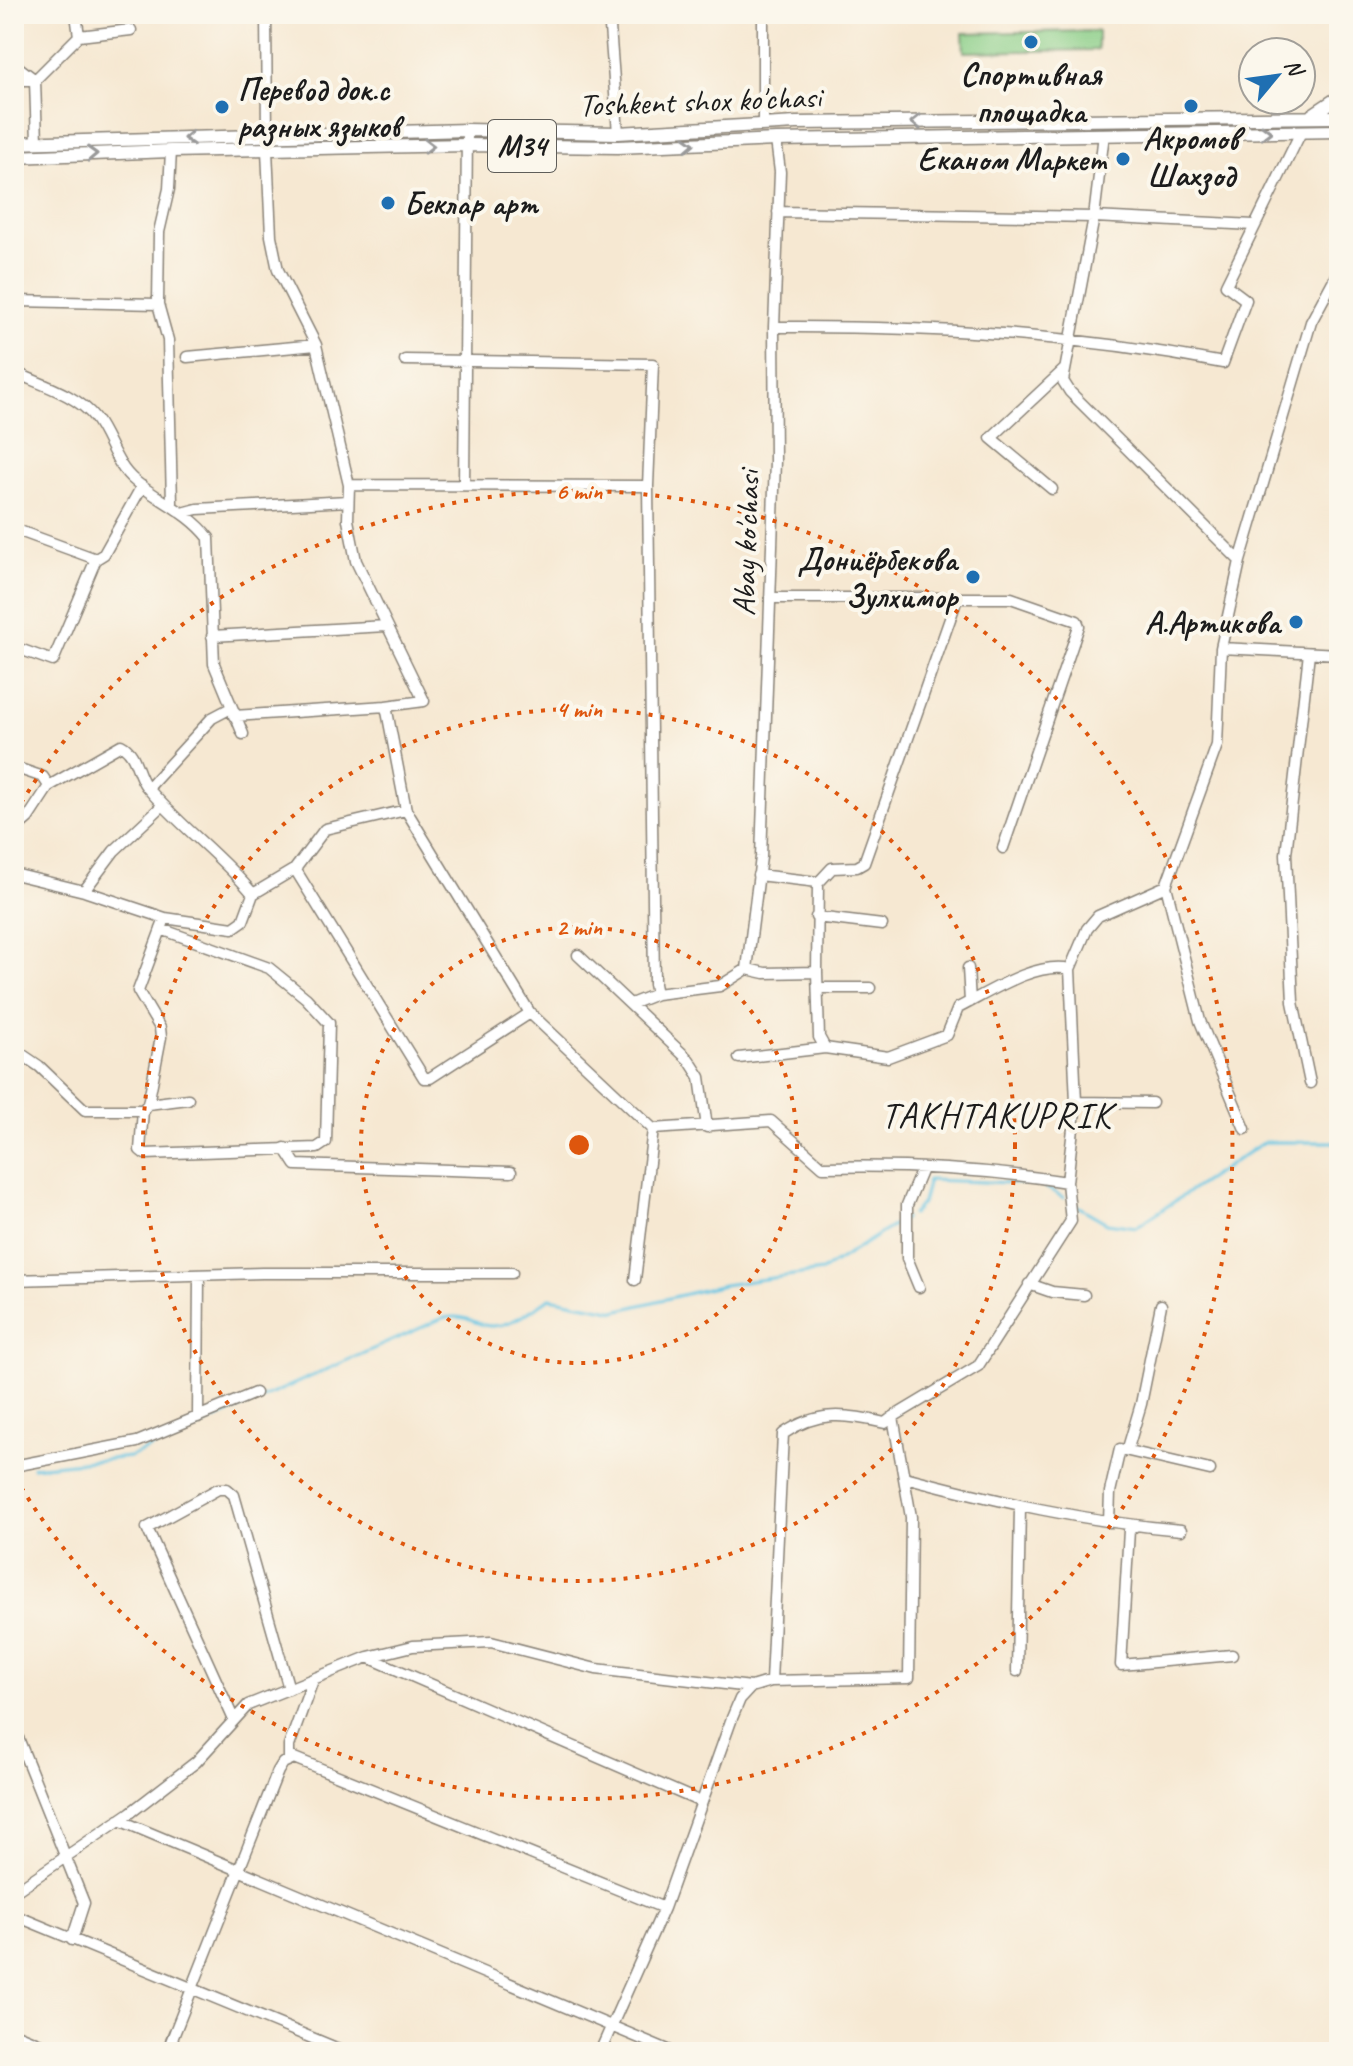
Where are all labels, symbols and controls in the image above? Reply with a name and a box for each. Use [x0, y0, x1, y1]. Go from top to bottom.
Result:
marker: Спортивная площадка [1022, 33, 1040, 51]
north arrow [1237, 36, 1317, 116]
place label: Спортивная площадка [961, 54, 1104, 132]
text: N [1278, 54, 1311, 82]
place label: Перевод док.с разных языков [238, 69, 405, 147]
street label: Toshkent shox ko'chasi [578, 76, 826, 126]
marker: Акромов Шахзод [1182, 97, 1200, 115]
marker: Перевод док.с разных языков [213, 98, 231, 116]
one-way arrow [909, 113, 922, 131]
place label: Акромов Шахзод [1143, 118, 1246, 196]
road number: M34 [488, 120, 556, 172]
one-way arrow [1260, 123, 1273, 141]
one-way arrow [182, 129, 195, 146]
one-way arrow [683, 135, 696, 152]
one-way arrow [423, 137, 436, 155]
place label: Еканом Маркет [918, 139, 1108, 180]
one-way arrow [86, 145, 99, 162]
marker: Еканом Маркет [1114, 150, 1132, 168]
place label: Беклар арт [404, 183, 540, 224]
marker: Беклар арт [379, 194, 397, 212]
street label: Abay ko'chasi [723, 465, 769, 617]
text: 6 min [556, 476, 603, 506]
place label: Дониёрбекова Зулхимор [798, 539, 960, 617]
marker: Дониёрбекова Зулхимор [964, 568, 982, 586]
place label: А.Артикова [1145, 602, 1283, 643]
marker: А.Артикова [1287, 613, 1305, 631]
text: 4 min [556, 694, 603, 724]
text: 2 min [556, 912, 603, 942]
district label: TAKHTAKUPRIK [881, 1092, 1118, 1138]
centre of rings [565, 1131, 593, 1159]

